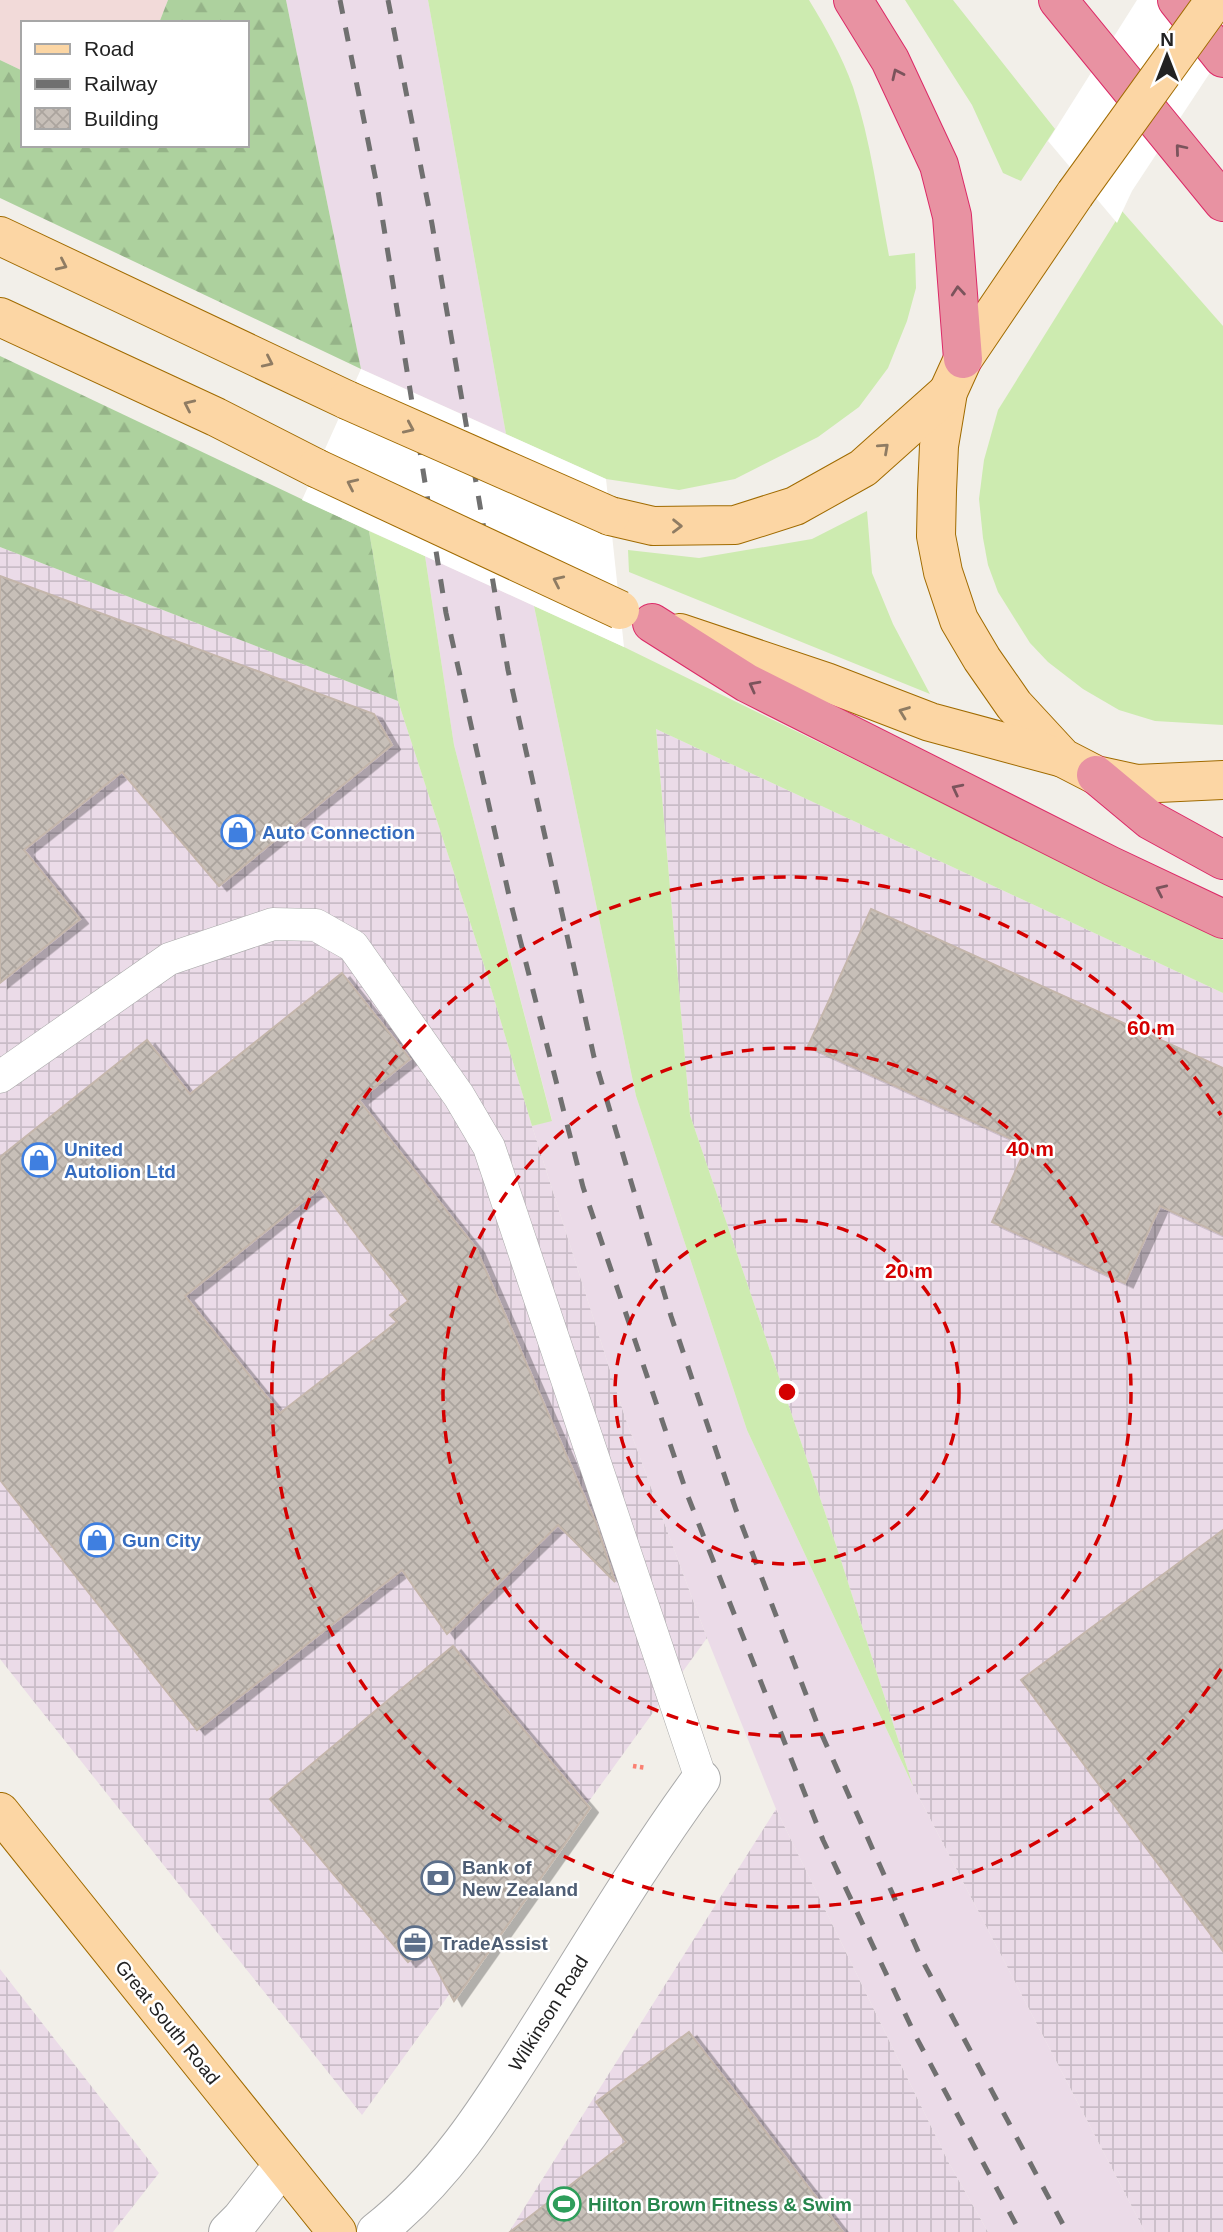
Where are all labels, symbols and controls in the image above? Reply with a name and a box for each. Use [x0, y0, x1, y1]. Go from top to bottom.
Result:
legend [21, 21, 248, 147]
north arrow [1132, 21, 1202, 91]
text: N [1160, 29, 1174, 50]
text: Road [84, 37, 134, 60]
one-way arrow [891, 69, 905, 82]
text: Railway [84, 72, 158, 95]
text: Building [84, 107, 159, 130]
one-way arrow [1175, 144, 1188, 157]
one-way arrow [55, 257, 67, 271]
one-way arrow [951, 285, 966, 296]
one-way arrow [260, 354, 273, 368]
one-way arrow [184, 399, 196, 413]
one-way arrow [402, 420, 414, 434]
one-way arrow [876, 444, 889, 456]
one-way arrow [347, 479, 359, 493]
one-way arrow [672, 519, 683, 534]
one-way arrow [553, 575, 565, 589]
one-way arrow [749, 681, 762, 695]
one-way arrow [898, 706, 910, 720]
one-way arrow [952, 783, 965, 797]
shop icon: Auto Connection [219, 813, 257, 851]
place label: Auto Connection [262, 822, 415, 843]
one-way arrow [1156, 884, 1168, 898]
text: 60 m [1127, 1016, 1175, 1039]
text: 40 m [1006, 1137, 1054, 1160]
place label: United Autolion Ltd [64, 1139, 176, 1182]
shop icon: United Autolion Ltd [20, 1141, 58, 1179]
text: 20 m [885, 1259, 933, 1282]
centre of rings [775, 1380, 799, 1404]
shop icon: Gun City [78, 1521, 116, 1559]
place label: Gun City [122, 1530, 202, 1551]
place label: Bank of New Zealand [462, 1857, 578, 1900]
bank icon: Bank of New Zealand [419, 1859, 457, 1897]
office icon: TradeAssist [396, 1924, 434, 1962]
place label: TradeAssist [440, 1933, 548, 1954]
street label: Wilkinson Road [505, 1952, 592, 2075]
street label: Great South Road [111, 1956, 224, 2088]
sports icon: Hilton Brown Fitness & Swim [545, 2185, 583, 2223]
place label: Hilton Brown Fitness & Swim [588, 2194, 852, 2215]

